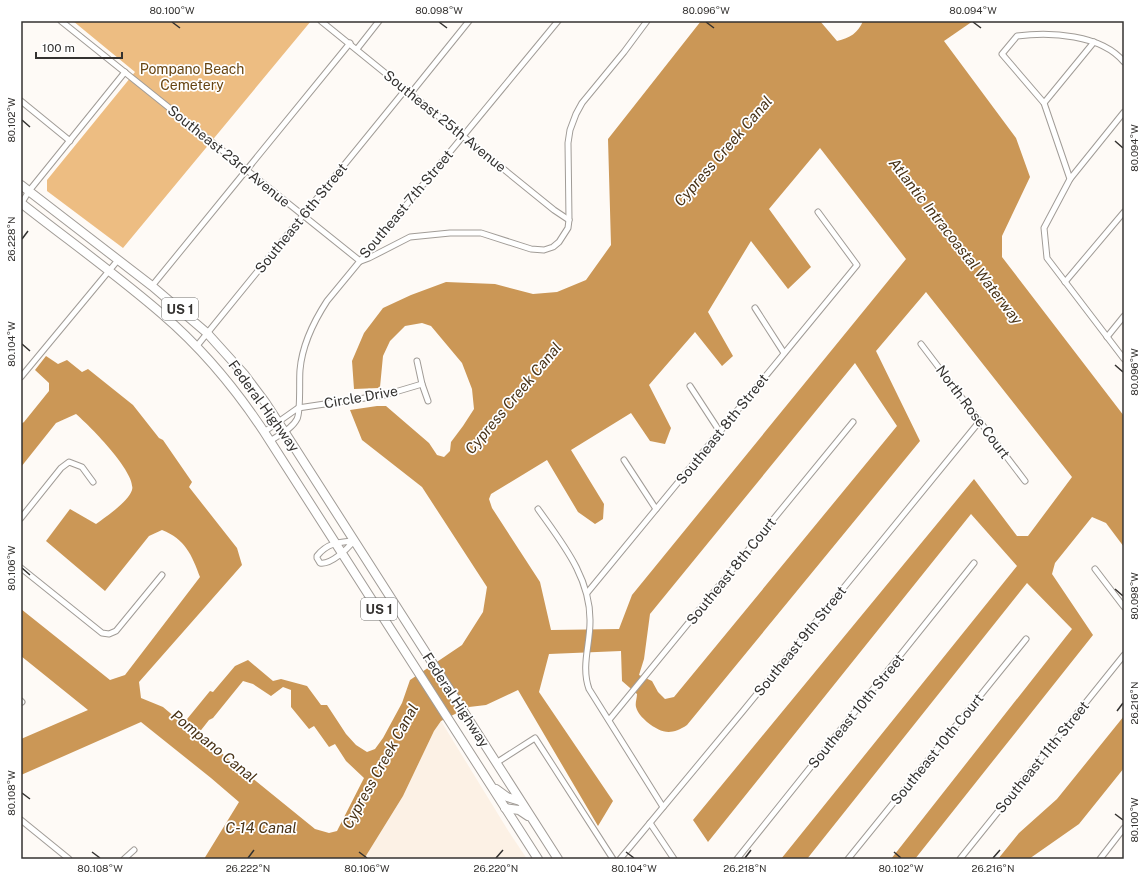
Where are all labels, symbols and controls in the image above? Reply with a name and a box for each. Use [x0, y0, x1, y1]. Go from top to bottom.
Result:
text: 80.100°W [149, 4, 195, 16]
text: 80.098°W [415, 4, 463, 16]
text: 80.096°W [682, 4, 730, 16]
text: 80.094°W [949, 4, 997, 16]
scale bar [36, 34, 122, 60]
text: 100 m [42, 41, 75, 55]
park label: Pompano Beach Cemetery [140, 61, 244, 93]
street label: Southeast 25th Avenue [381, 67, 509, 175]
water label: Cypress Creek Canal [671, 92, 775, 210]
text: 80.102°W [5, 97, 17, 143]
street label: Southeast 23rd Avenue [165, 102, 293, 210]
text: 80.094°W [1128, 124, 1140, 172]
street label: Southeast 7th Street [356, 147, 456, 261]
water label: Atlantic Intracoastal Waterway [886, 155, 1026, 328]
street label: Southeast 6th Street [252, 160, 350, 276]
text: 26.228°N [5, 216, 17, 262]
road number: US 1 [162, 298, 198, 320]
text: 80.104°W [5, 321, 17, 367]
water label: Cypress Creek Canal [461, 339, 565, 457]
text: 80.096°W [1128, 348, 1140, 396]
street label: Federal Highway [225, 357, 303, 455]
street label: North Rose Court [933, 362, 1013, 462]
street label: Southeast 8th Street [673, 371, 771, 487]
street label: Circle Drive [323, 383, 399, 411]
street label: Southeast 8th Court [683, 514, 779, 628]
text: 80.106°W [5, 545, 17, 591]
text: 80.098°W [1128, 572, 1140, 620]
street label: Southeast 9th Street [751, 583, 849, 699]
road number: US 1 [361, 598, 397, 620]
street label: Federal Highway [419, 650, 493, 751]
street label: Southeast 10th Street [805, 651, 907, 771]
text: 26.216°N [1128, 681, 1140, 725]
street label: Southeast 10th Court [887, 690, 987, 808]
street label: Southeast 11th Street [992, 698, 1092, 816]
water label: Cypress Creek Canal [339, 701, 421, 831]
water label: Pompano Canal [168, 706, 260, 786]
text: 80.108°W [5, 770, 17, 816]
text: 80.100°W [1128, 797, 1140, 843]
water label: C-14 Canal [225, 819, 297, 836]
text: 80.108°W [77, 862, 123, 874]
text: 26.222°N [226, 862, 270, 874]
text: 80.106°W [344, 862, 390, 874]
text: 26.220°N [474, 862, 518, 874]
text: 80.104°W [611, 862, 657, 874]
text: 26.218°N [723, 862, 767, 874]
text: 80.102°W [878, 862, 924, 874]
text: 26.216°N [971, 862, 1015, 874]

